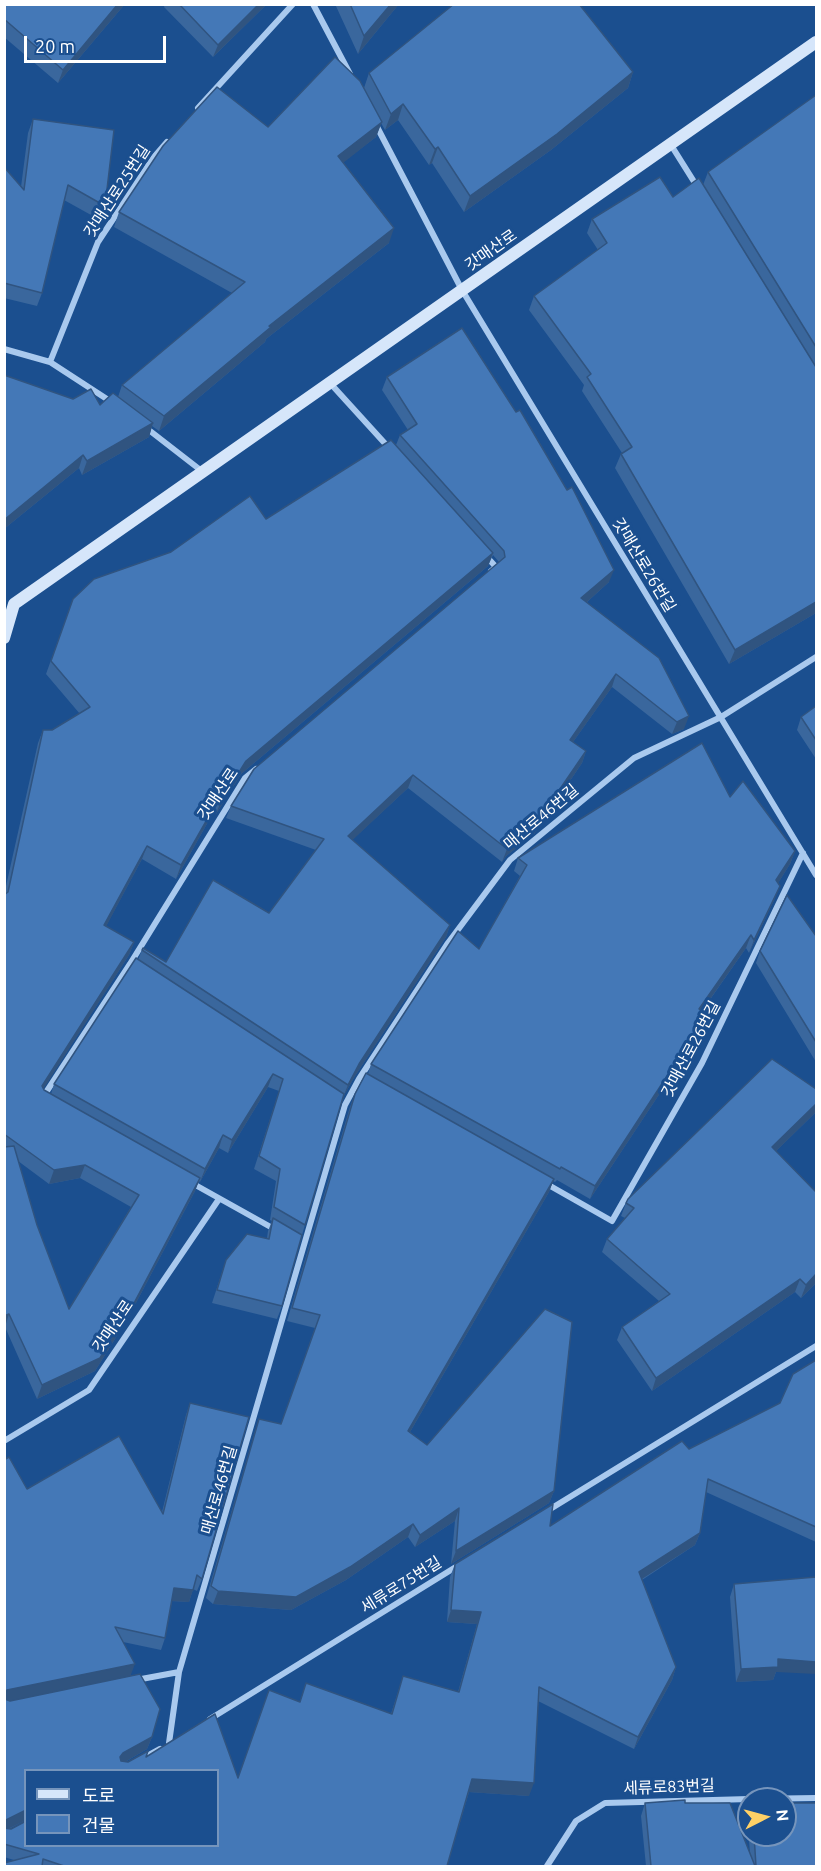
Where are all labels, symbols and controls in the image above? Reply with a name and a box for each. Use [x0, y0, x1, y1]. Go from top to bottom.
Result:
scale bar [27, 24, 170, 62]
text: 20 m [35, 36, 75, 56]
street label: 갓매산로25번길 [80, 141, 154, 241]
street label: 갓매산로 [461, 225, 521, 275]
street label: 갓매산로26번길 [608, 514, 680, 616]
street label: 갓매산로 [194, 764, 242, 824]
street label: 매산로46번길 [500, 780, 582, 854]
street label: 갓매산로26번길 [658, 998, 724, 1100]
street label: 갓매산로 [89, 1296, 137, 1356]
street label: 매산로46번길 [197, 1443, 241, 1537]
street label: 세류로75번길 [357, 1553, 445, 1617]
legend [24, 1769, 219, 1847]
street label: 세류로83번길 [623, 1776, 715, 1798]
text: 도로 [82, 1785, 115, 1805]
north arrow [737, 1787, 797, 1847]
text: N [773, 1808, 792, 1822]
text: 건물 [82, 1815, 115, 1835]

